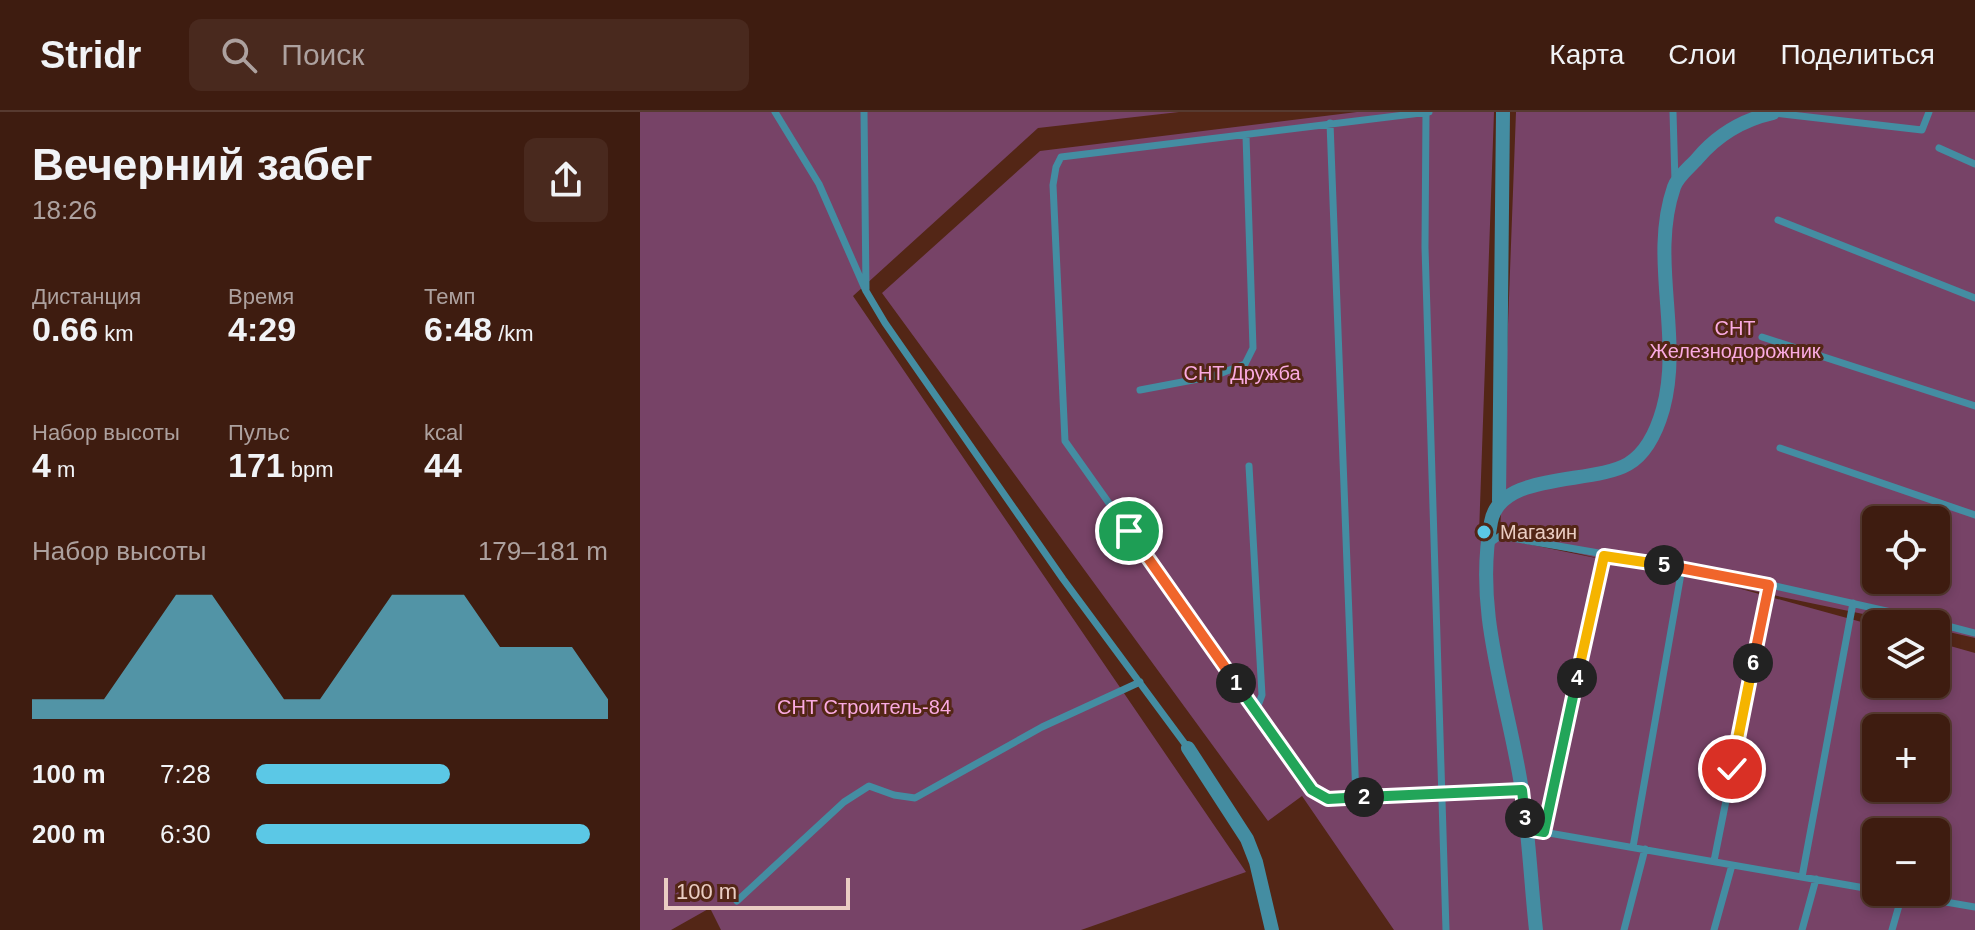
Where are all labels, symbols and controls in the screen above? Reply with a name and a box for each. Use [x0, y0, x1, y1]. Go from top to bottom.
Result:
search box [189, 19, 749, 91]
icon: search [217, 33, 261, 77]
text: Stridr [40, 34, 141, 76]
text: Поиск [281, 38, 365, 71]
text: Карта [1549, 39, 1624, 70]
text: Слои [1668, 39, 1736, 70]
text: Поделиться [1780, 39, 1935, 70]
button: share [524, 138, 608, 222]
text: Вечерний забег [32, 140, 373, 189]
text: 18:26 [32, 195, 97, 225]
text: Дистанция [32, 284, 141, 309]
text: Время [228, 284, 294, 309]
text: Темп [424, 284, 475, 309]
text: 0.66 [32, 310, 98, 348]
text: 4:29 [228, 310, 296, 348]
text: 6:48 [424, 310, 492, 348]
park label: СНТ Железнодорожник [1649, 317, 1821, 362]
text: km [98, 321, 134, 346]
text: /km [492, 321, 534, 346]
park label: СНТ Дружба [1183, 362, 1301, 384]
text: Набор высоты [32, 420, 180, 445]
text: Пульс [228, 420, 290, 445]
text: kcal [424, 420, 463, 445]
text: 4 [32, 446, 51, 484]
text: 171 [228, 446, 285, 484]
text: 44 [424, 446, 462, 484]
text: m [51, 457, 75, 482]
text: bpm [285, 457, 334, 482]
pin [1095, 497, 1163, 565]
map controls [1862, 506, 1950, 906]
button: locate [1862, 506, 1950, 594]
icon: arrive [1107, 509, 1151, 553]
place label: Магазин [1500, 521, 1577, 543]
marker: Магазин [1475, 523, 1493, 541]
text: Набор высоты [32, 536, 207, 566]
text: 179–181 m [478, 536, 608, 566]
pin: 5 [1644, 545, 1684, 585]
text: 5 [1658, 552, 1670, 577]
button: layers [1862, 610, 1950, 698]
pin: 6 [1733, 643, 1773, 683]
text: 6 [1747, 650, 1759, 675]
pin: 4 [1557, 658, 1597, 698]
pin: 1 [1216, 663, 1256, 703]
text: 4 [1571, 665, 1583, 690]
text: 1 [1230, 670, 1242, 695]
park label: СНТ Строитель-84 [777, 696, 951, 718]
button: + [1862, 714, 1950, 802]
pin [1698, 735, 1766, 803]
icon: check [1710, 747, 1754, 791]
text: 100 m [32, 759, 106, 789]
text: 7:28 [160, 759, 211, 789]
pin: 2 [1344, 777, 1384, 817]
text: 2 [1358, 784, 1370, 809]
pin: 3 [1505, 798, 1545, 838]
text: 3 [1519, 805, 1531, 830]
button: − [1862, 818, 1950, 906]
text: 200 m [32, 819, 106, 849]
text: 6:30 [160, 819, 211, 849]
scale bar [664, 874, 850, 910]
text: 100 m [676, 879, 737, 904]

